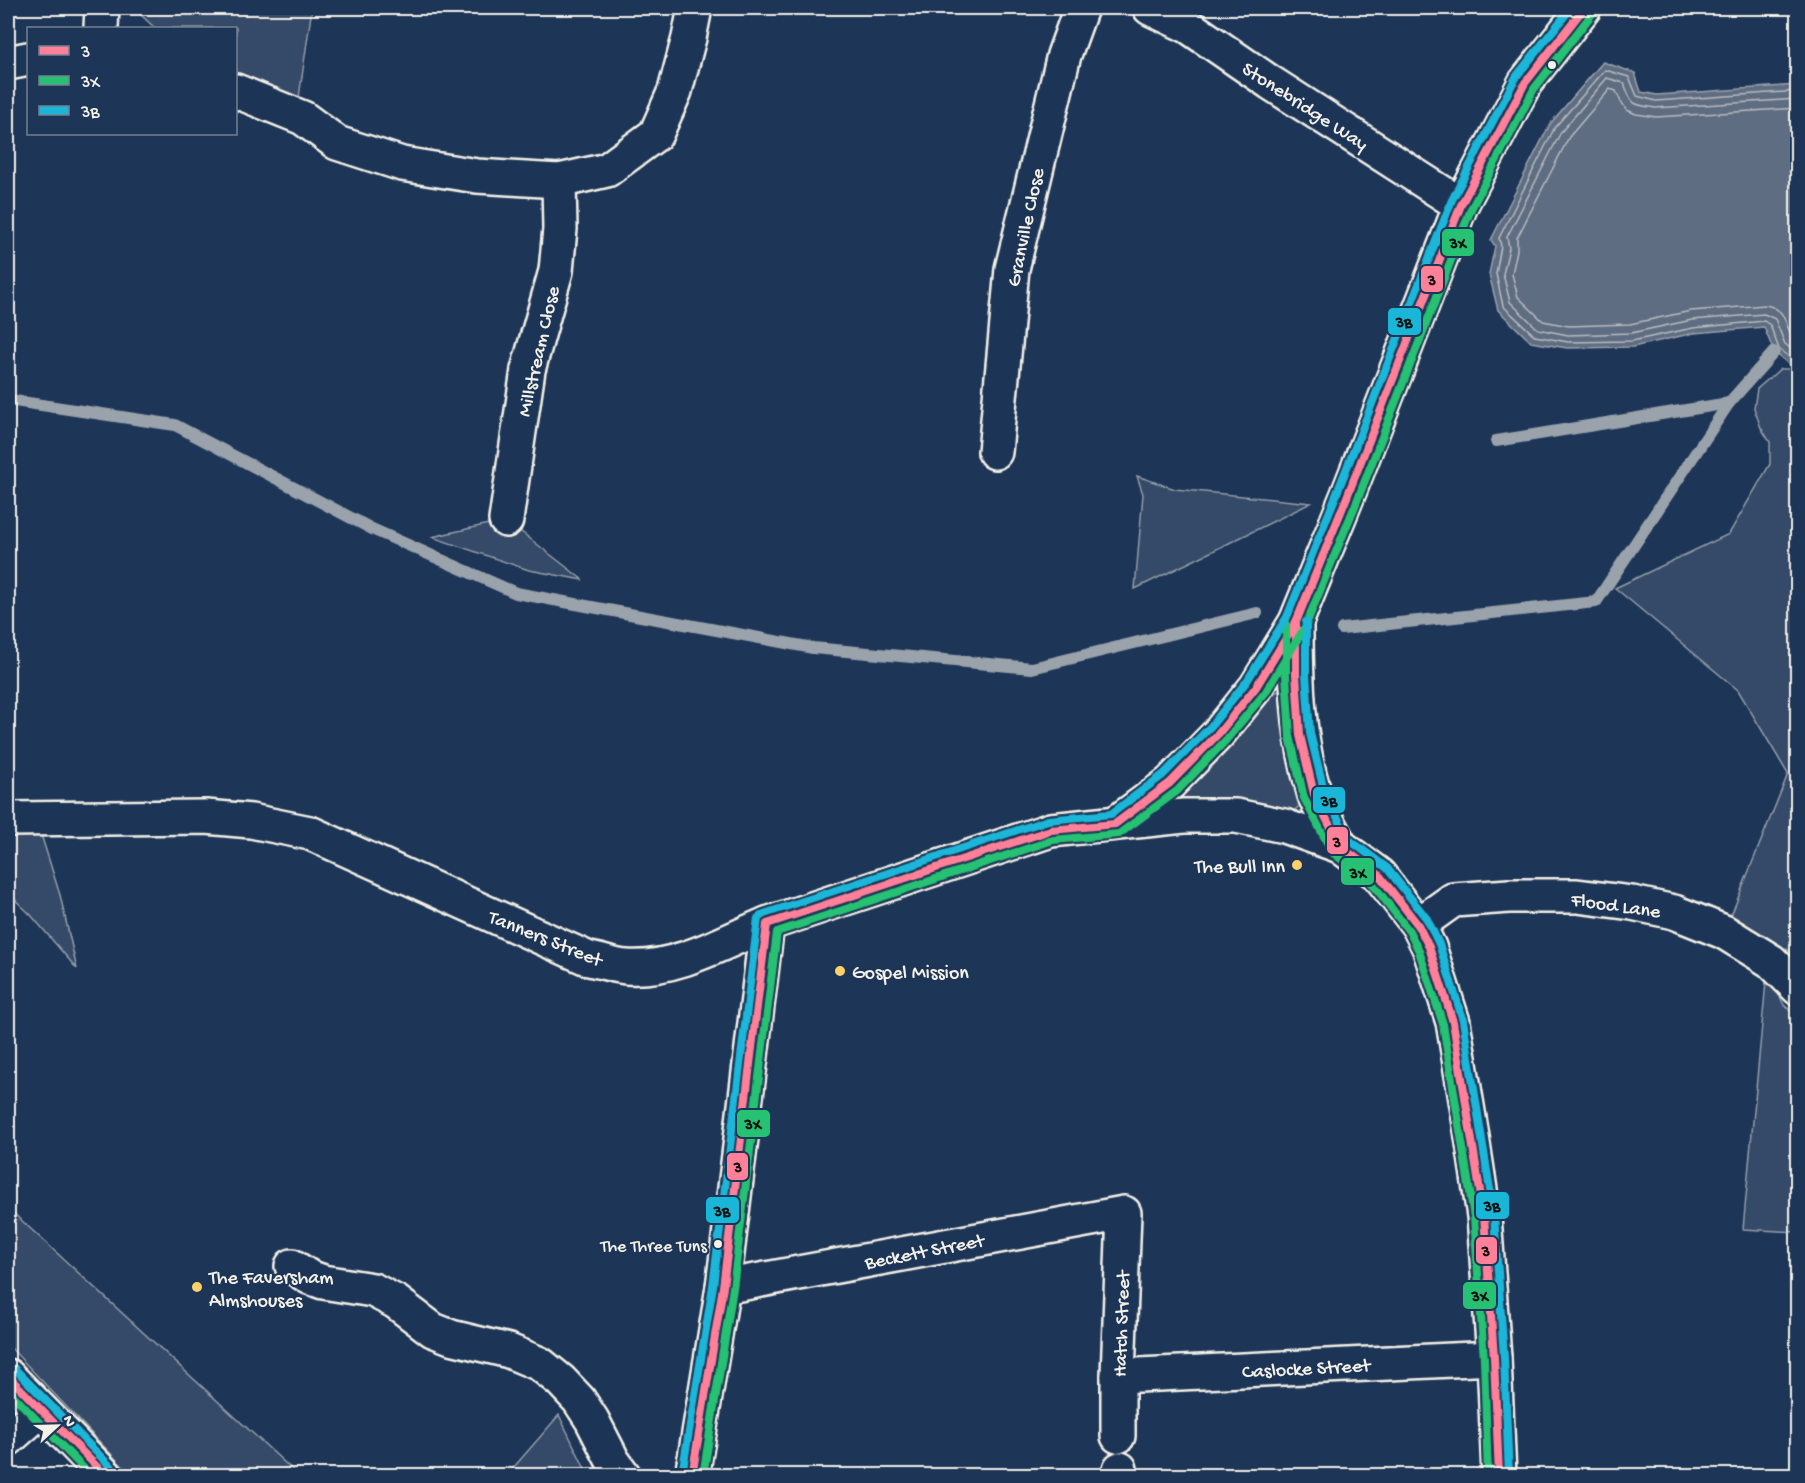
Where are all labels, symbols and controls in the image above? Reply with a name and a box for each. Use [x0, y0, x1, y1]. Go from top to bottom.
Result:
legend [27, 27, 237, 135]
text: 3 [80, 43, 90, 64]
street label: Stonebridge Way [1237, 59, 1372, 157]
unlabelled marker [1546, 59, 1558, 71]
text: 3X [80, 73, 101, 94]
text: 3B [80, 103, 100, 124]
street label: Granville Close [1004, 166, 1051, 289]
line badge: 3X [1441, 228, 1475, 257]
text: 3X [1449, 236, 1468, 255]
line badge: 3 [1420, 265, 1444, 293]
text: 3 [1427, 273, 1436, 292]
street label: Millstream Close [514, 284, 567, 419]
line badge: 3B [1387, 307, 1422, 336]
text: 3B [1395, 315, 1413, 334]
line badge: 3B [1312, 786, 1346, 814]
text: 3B [1320, 794, 1338, 813]
line badge: 3 [1326, 826, 1349, 855]
text: 3 [1332, 835, 1341, 854]
place label: The Bull Inn [1194, 857, 1285, 880]
line badge: 3X [1340, 857, 1375, 886]
marker: The Bull Inn [1290, 858, 1304, 872]
text: 3X [1349, 866, 1368, 885]
street label: Flood Lane [1568, 890, 1662, 925]
street label: Tanners Street [484, 907, 607, 974]
place label: Gospel Mission [852, 963, 969, 986]
marker: Gospel Mission [833, 964, 847, 978]
line badge: 3X [736, 1109, 771, 1138]
text: 3X [744, 1117, 763, 1136]
line badge: 3 [726, 1152, 749, 1181]
text: 3 [733, 1160, 742, 1179]
line badge: 3B [1475, 1191, 1510, 1220]
line badge: 3B [705, 1196, 740, 1224]
text: 3B [1483, 1199, 1501, 1218]
text: 3B [713, 1204, 731, 1223]
street label: Beckett Street [862, 1230, 988, 1276]
line badge: 3 [1475, 1236, 1498, 1265]
place label: The Three Tuns [599, 1237, 708, 1258]
marker: The Three Tuns [712, 1238, 724, 1250]
text: 3 [1481, 1244, 1490, 1263]
place label: The Faversham Almshouses [208, 1268, 333, 1314]
street label: Hatch Street [1110, 1269, 1137, 1378]
marker: The Faversham Almshouses [190, 1280, 204, 1294]
line badge: 3X [1462, 1281, 1497, 1310]
text: 3X [1471, 1289, 1490, 1308]
street label: Caslocke Street [1242, 1356, 1373, 1385]
north arrow [27, 1396, 87, 1456]
text: N [57, 1413, 79, 1431]

